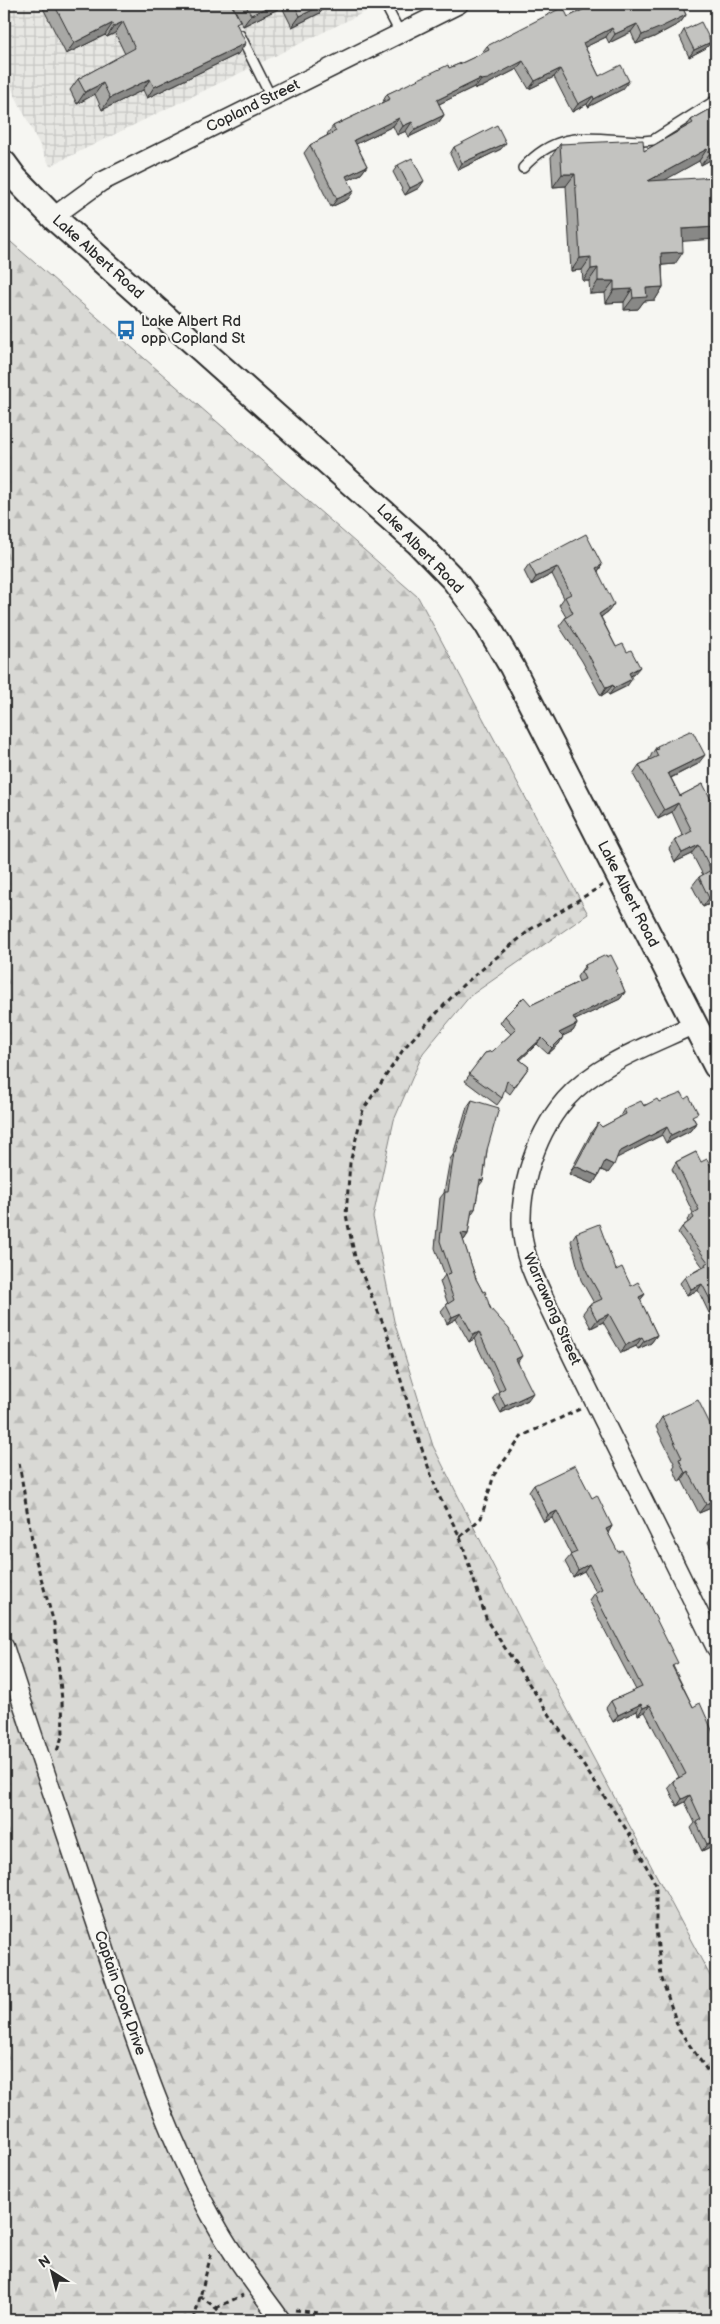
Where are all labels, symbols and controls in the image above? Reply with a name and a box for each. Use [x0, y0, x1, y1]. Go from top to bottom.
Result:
street label: Copland Street [203, 75, 303, 137]
street label: Lake Albert Road [48, 211, 148, 303]
place label: Lake Albert Rd opp Copland St [141, 312, 245, 348]
bus stop icon: Lake Albert Rd opp Copland St [115, 319, 137, 341]
street label: Lake Albert Road [373, 500, 467, 598]
street label: Lake Albert Road [593, 838, 663, 950]
street label: Warrawong Street [519, 1250, 585, 1368]
street label: Captain Cook Drive [90, 1928, 150, 2058]
north arrow [28, 2246, 78, 2296]
text: N [35, 2252, 54, 2272]

